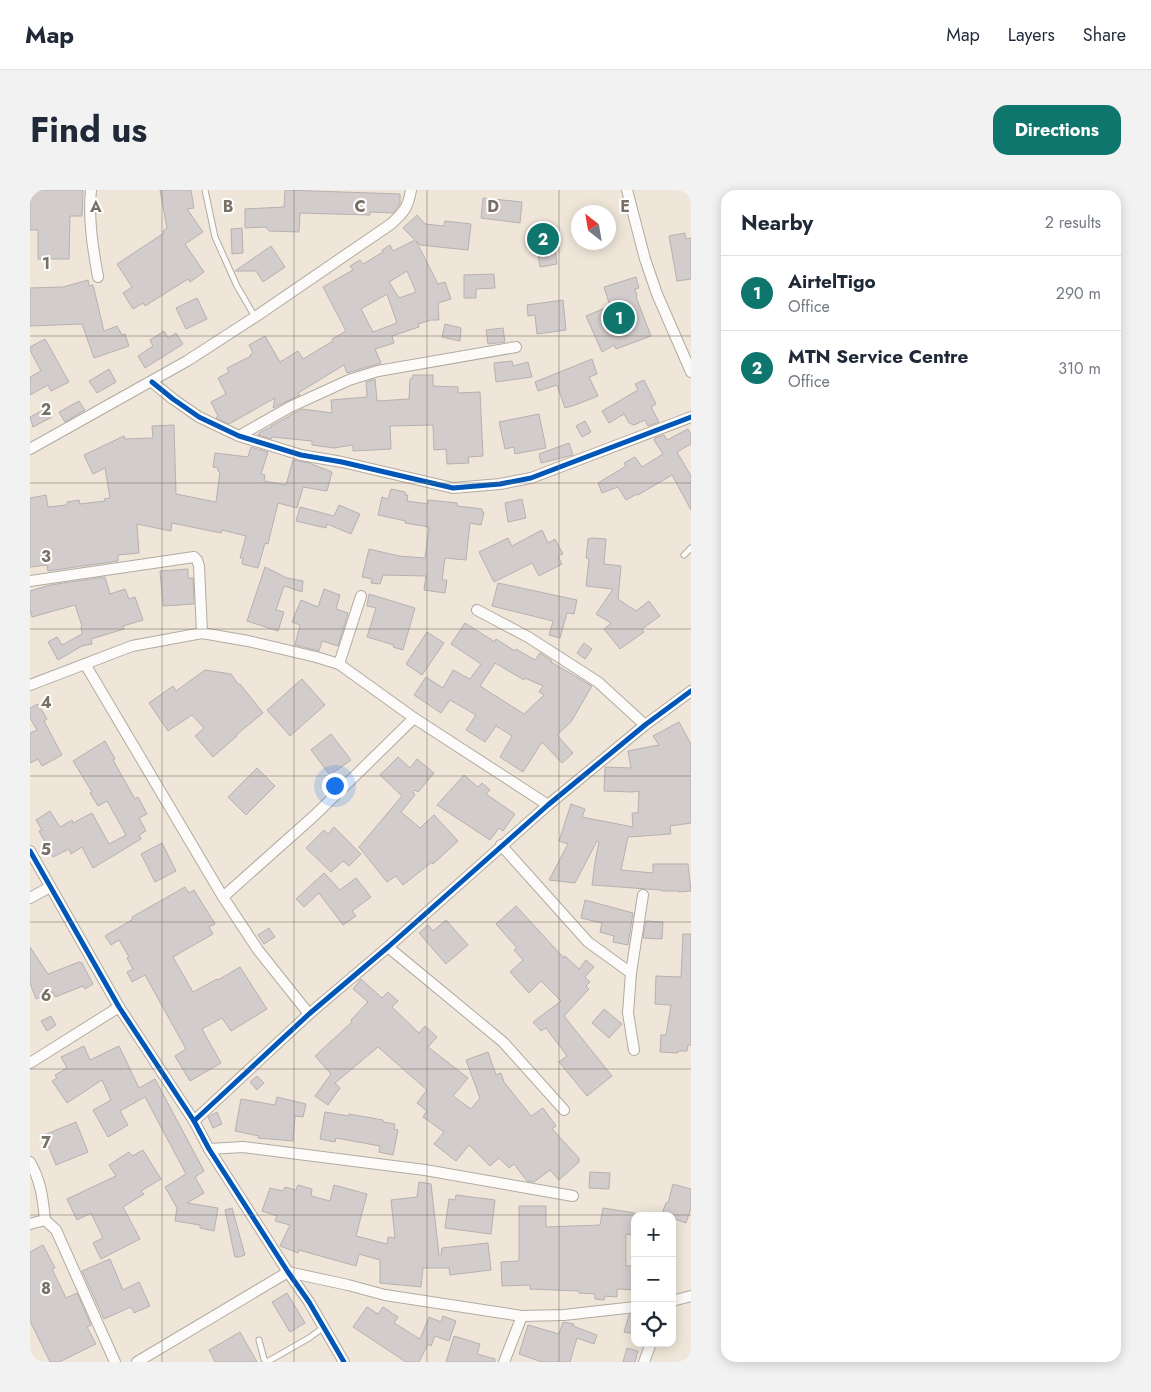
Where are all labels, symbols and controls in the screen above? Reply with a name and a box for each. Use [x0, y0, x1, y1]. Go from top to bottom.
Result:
text: Map [25, 17, 74, 52]
text: Map [946, 22, 980, 48]
text: Layers [1008, 22, 1055, 48]
text: Share [1083, 22, 1126, 48]
text: Find us [30, 105, 147, 155]
button: Directions [993, 105, 1121, 155]
text: A [89, 195, 102, 218]
text: B [223, 195, 233, 218]
text: C [354, 195, 366, 218]
text: D [487, 195, 499, 218]
text: E [620, 195, 630, 218]
north arrow [571, 205, 616, 250]
text: Nearby [741, 208, 813, 238]
text: 2 results [1045, 211, 1101, 234]
pin: 2 [527, 220, 559, 258]
text: 1 [42, 252, 50, 275]
text: AirtelTigo [788, 268, 876, 295]
text: 1 [753, 282, 761, 305]
text: 290 m [1056, 282, 1101, 305]
text: Office [788, 295, 830, 318]
pin: 1 [603, 299, 635, 337]
text: MTN Service Centre [788, 343, 968, 370]
text: 2 [752, 357, 762, 380]
text: 310 m [1058, 357, 1101, 380]
text: Office [788, 370, 830, 393]
text: 2 [41, 398, 51, 421]
text: 3 [41, 545, 51, 568]
text: 4 [40, 691, 52, 714]
your location [322, 773, 348, 799]
text: 5 [41, 838, 51, 861]
text: 6 [41, 984, 51, 1007]
text: 7 [41, 1131, 51, 1154]
map controls [631, 1212, 676, 1347]
button: + [631, 1212, 676, 1257]
button: − [631, 1257, 676, 1302]
text: 8 [41, 1277, 51, 1300]
button: locate [631, 1302, 676, 1347]

